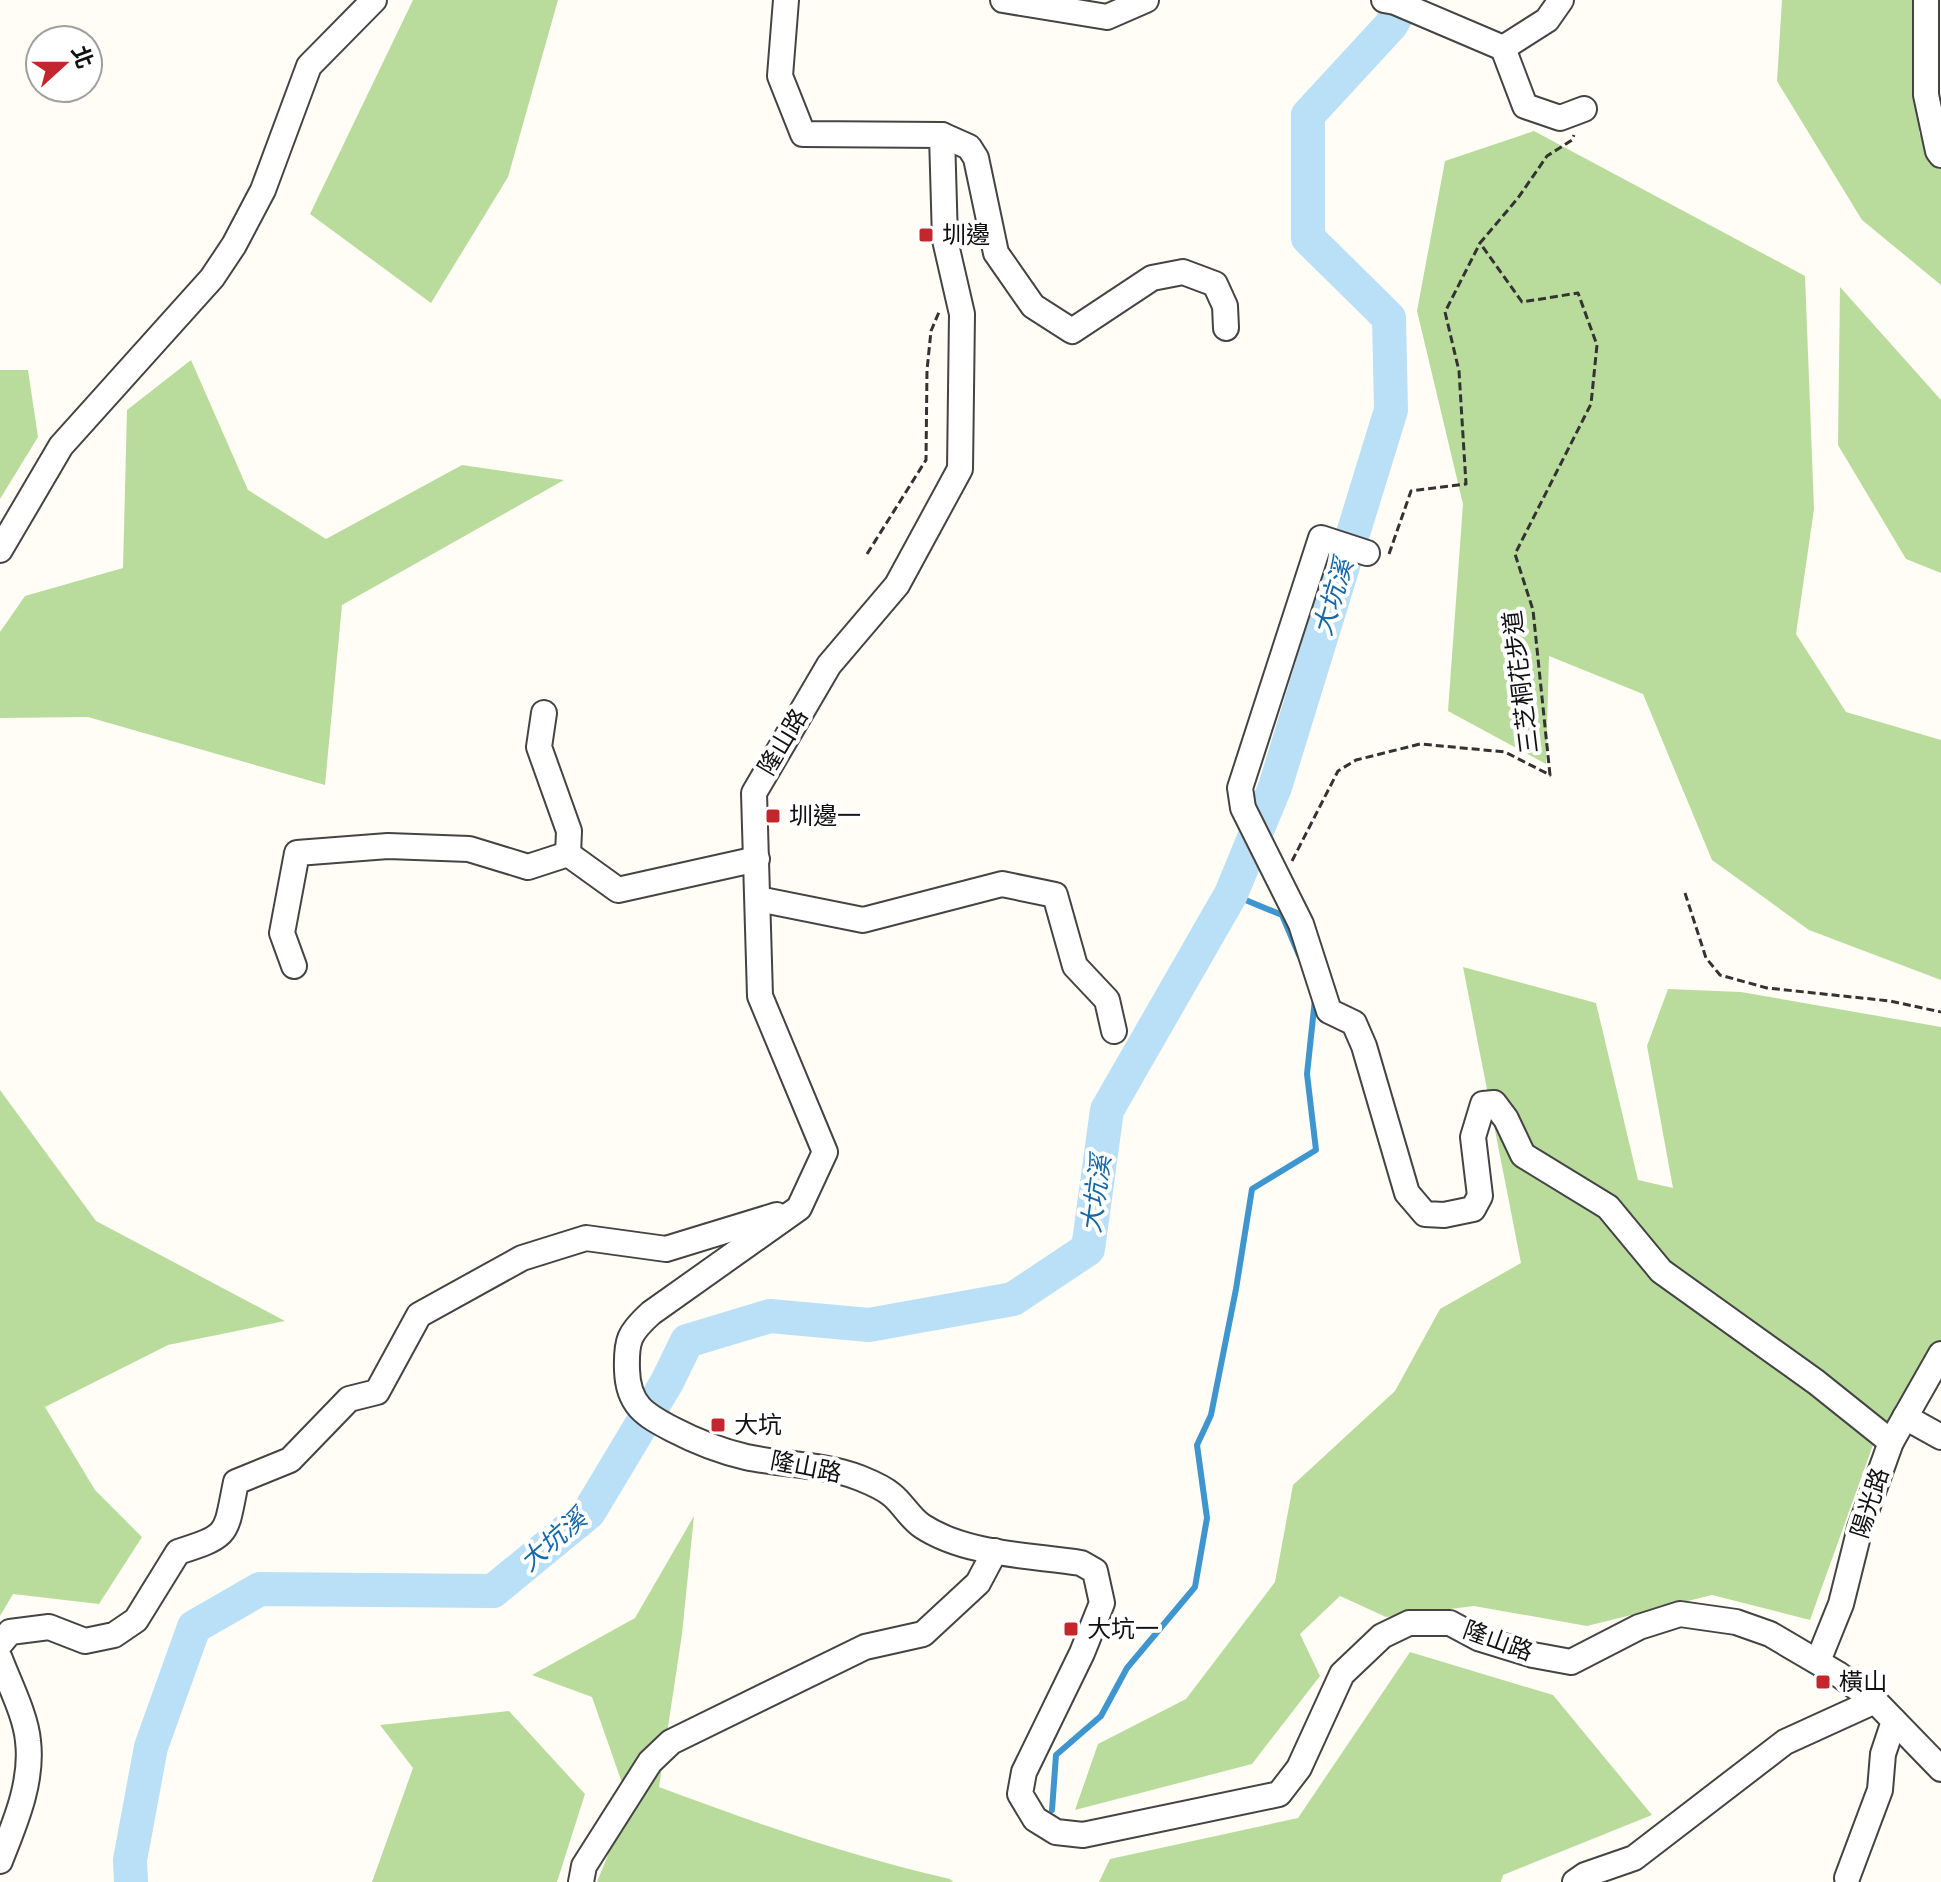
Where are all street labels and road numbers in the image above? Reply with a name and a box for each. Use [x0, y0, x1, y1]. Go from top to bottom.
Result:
street label: 三芝桐花步道 [1495, 609, 1546, 756]
street label: 隆山路 [750, 702, 815, 781]
street label: 隆山路 [768, 1443, 845, 1490]
street label: 陽光路 [1843, 1464, 1896, 1542]
street label: 隆山路 [1459, 1613, 1538, 1668]

